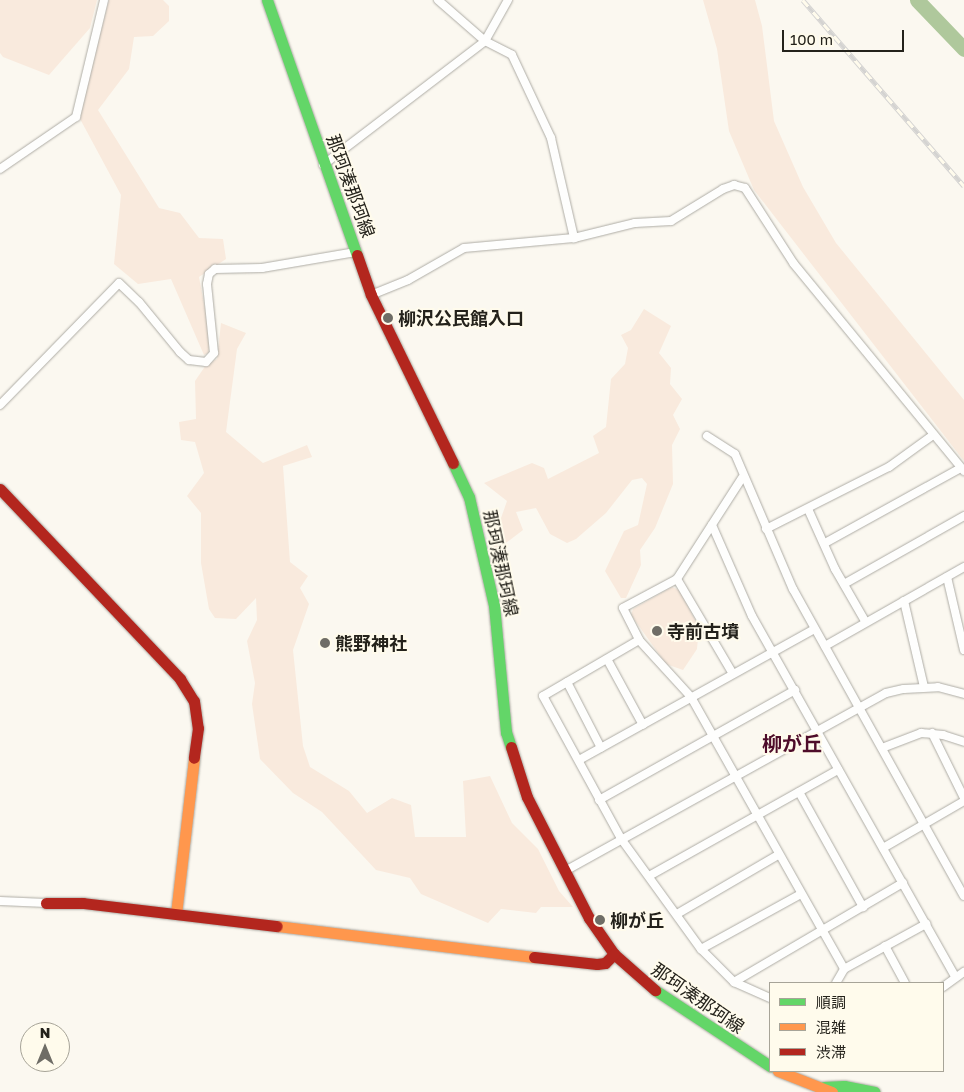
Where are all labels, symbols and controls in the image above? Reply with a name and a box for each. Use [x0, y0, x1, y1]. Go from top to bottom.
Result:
scale bar [784, 20, 906, 52]
text: 100 m [790, 30, 833, 48]
street label: 那珂湊那珂線 [322, 132, 380, 240]
place label: 柳沢公民館入口 [398, 307, 524, 329]
marker: 柳沢公民館入口 [382, 312, 394, 324]
street label: 那珂湊那珂線 [479, 508, 523, 618]
place label: 寺前古墳 [667, 620, 739, 642]
marker: 寺前古墳 [651, 625, 663, 637]
place label: 熊野神社 [335, 632, 407, 654]
marker: 熊野神社 [319, 637, 331, 649]
district label: 柳が丘 [762, 731, 822, 755]
place label: 柳が丘 [610, 909, 664, 931]
marker: 柳が丘 [594, 914, 606, 926]
street label: 那珂湊那珂線 [648, 958, 748, 1038]
legend [769, 982, 944, 1072]
text: 順調 [816, 993, 846, 1011]
text: 混雑 [816, 1018, 846, 1036]
north arrow [20, 1022, 70, 1072]
text: N [40, 1024, 50, 1041]
text: 渋滞 [816, 1043, 846, 1061]

